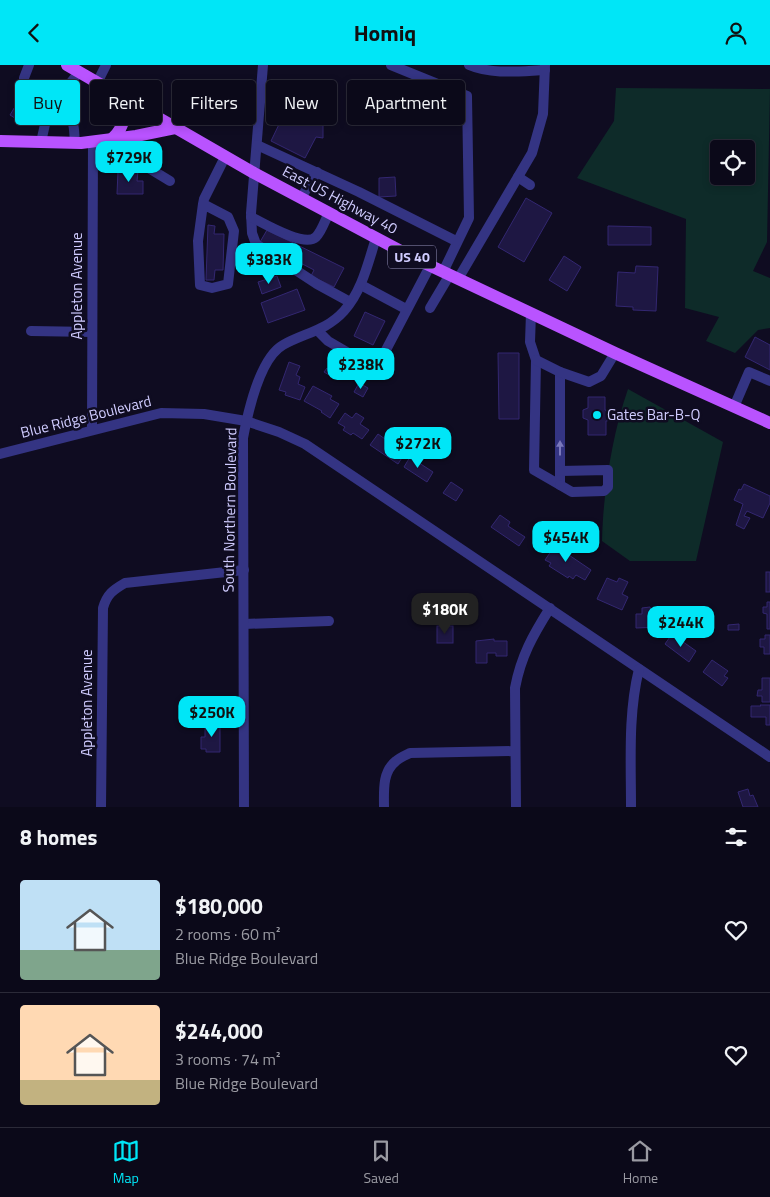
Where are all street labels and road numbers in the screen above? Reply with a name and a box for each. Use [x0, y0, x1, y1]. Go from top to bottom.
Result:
street label: East US Highway 40 [278, 159, 402, 240]
street label: Appleton Avenue [65, 232, 88, 340]
road number: US 40 [388, 245, 436, 268]
street label: Blue Ridge Boulevard [18, 389, 154, 444]
street label: South Northern Boulevard [217, 427, 242, 593]
street label: Appleton Avenue [75, 649, 98, 757]

